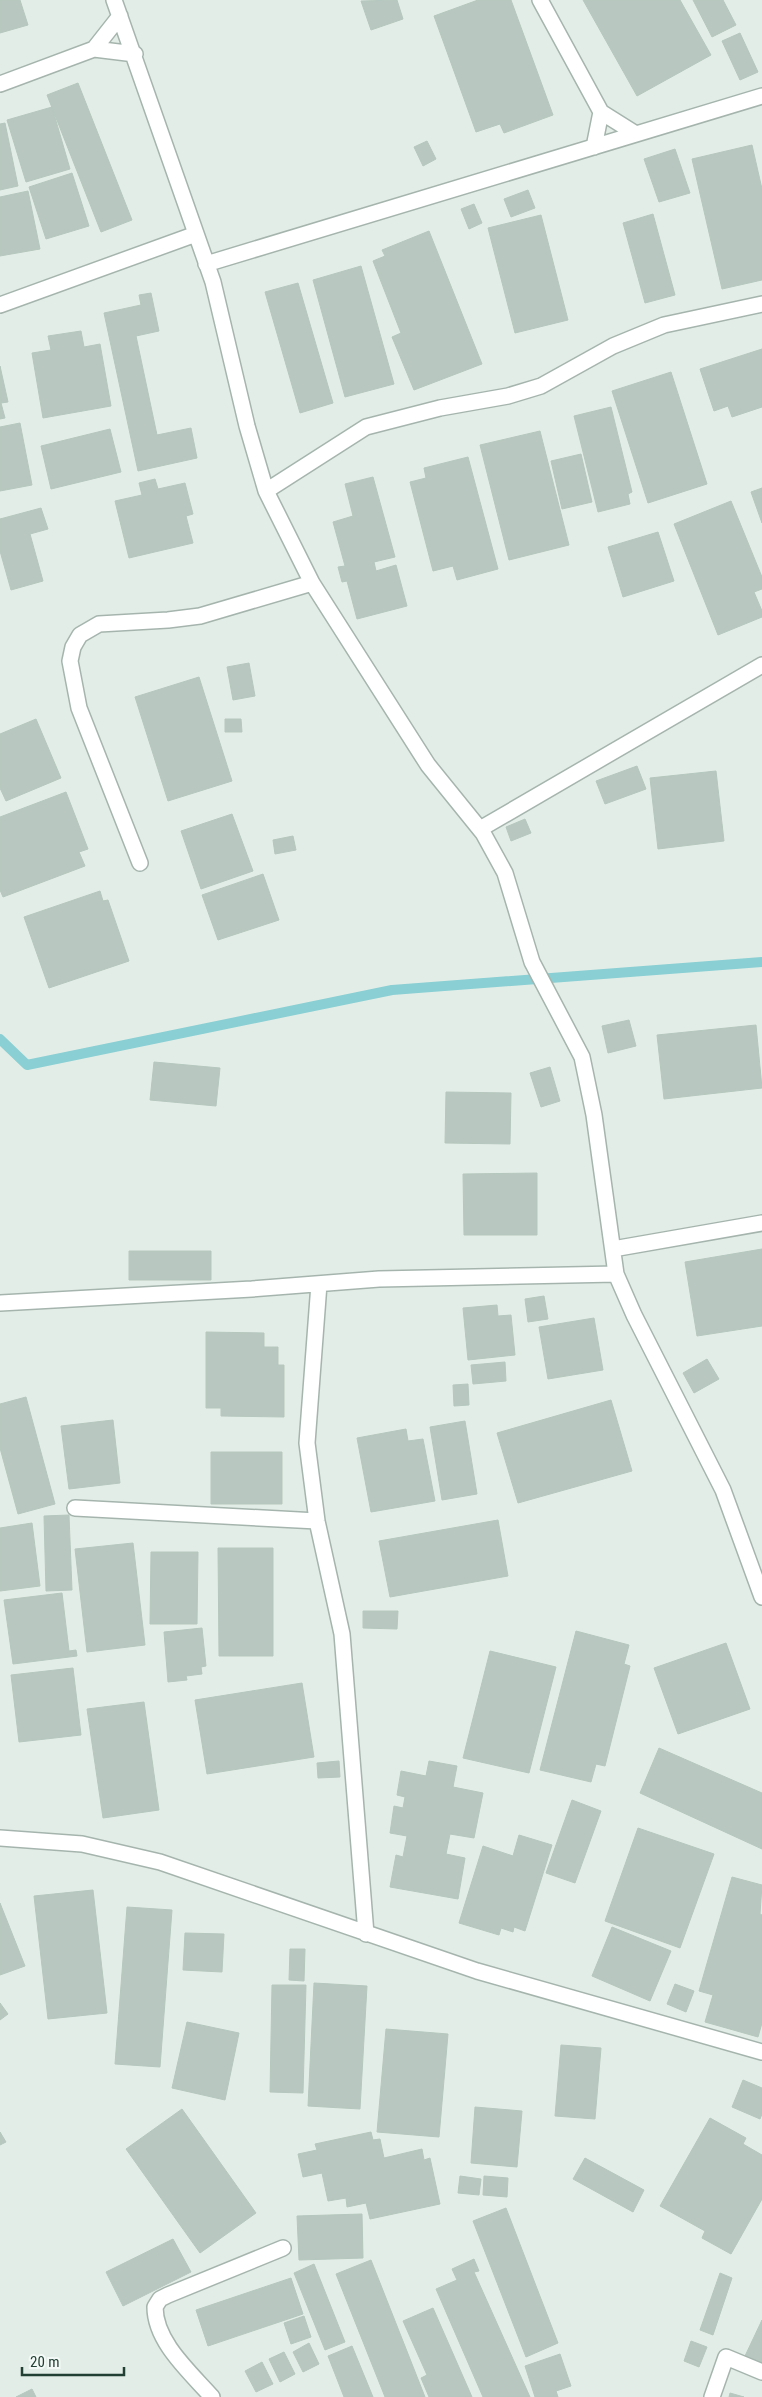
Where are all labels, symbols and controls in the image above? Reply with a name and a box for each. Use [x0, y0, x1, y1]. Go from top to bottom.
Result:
scale bar [22, 2344, 125, 2376]
text: 20 m [30, 2353, 60, 2371]

